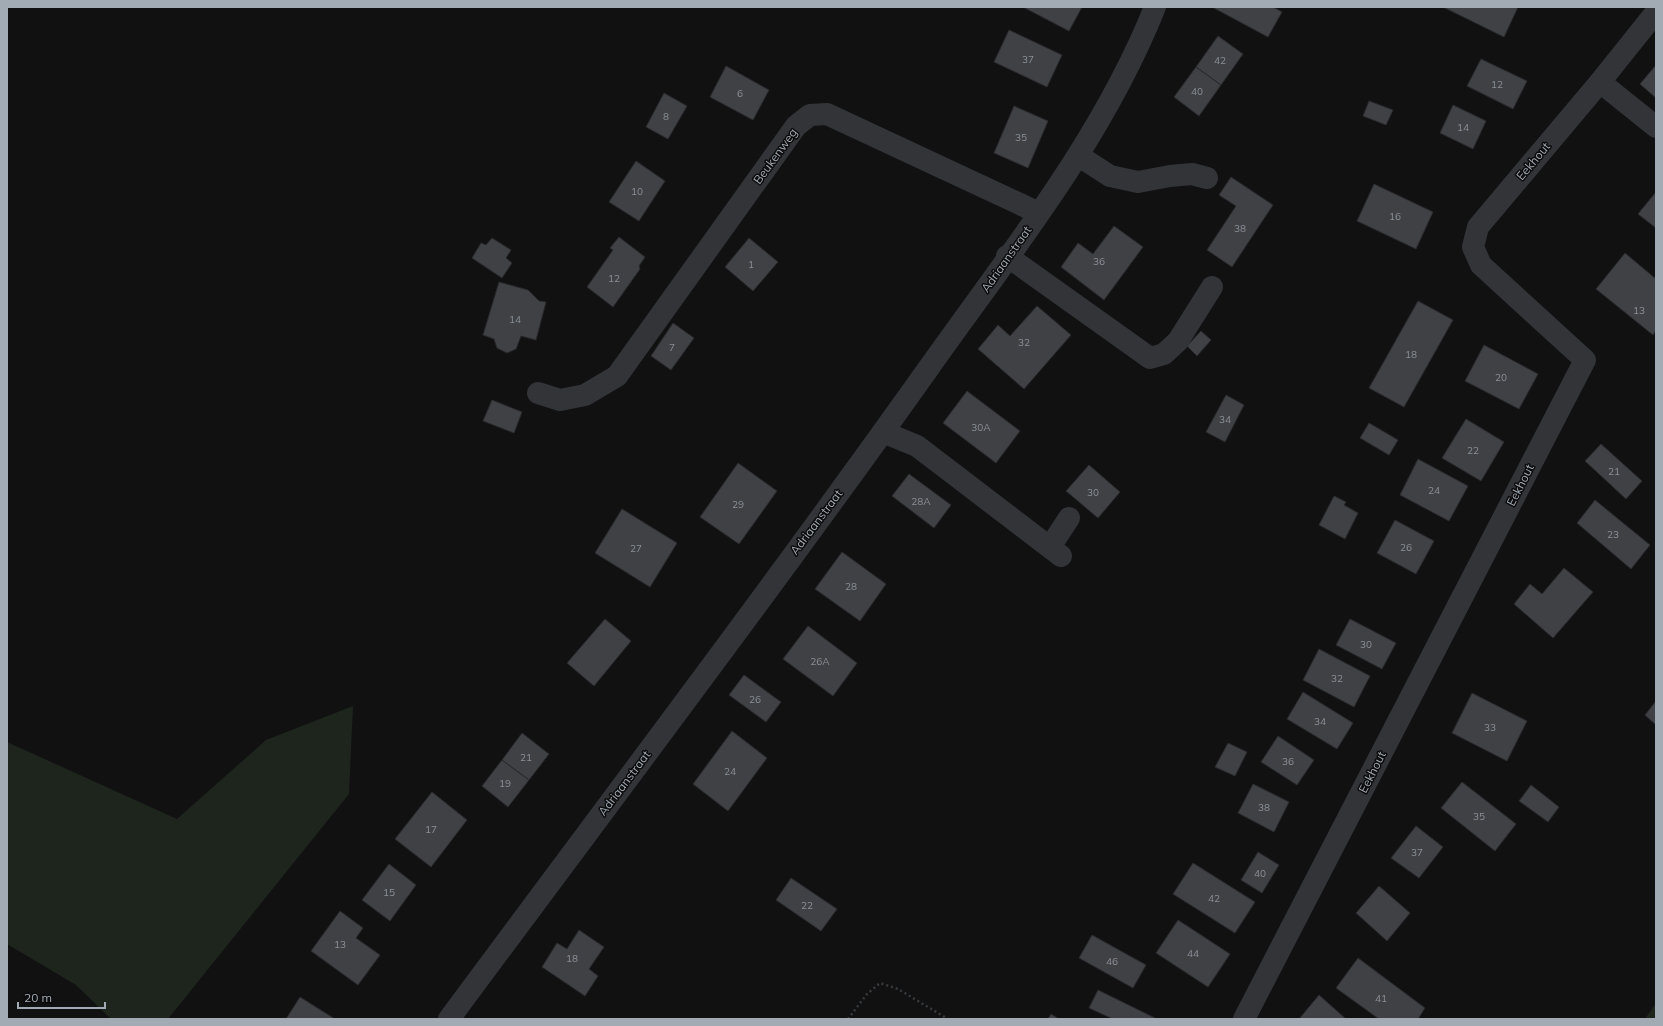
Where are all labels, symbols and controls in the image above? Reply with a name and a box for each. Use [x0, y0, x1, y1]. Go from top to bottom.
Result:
house number: 37 [1022, 53, 1034, 66]
house number: 42 [1214, 54, 1226, 67]
house number: 12 [1491, 78, 1503, 91]
house number: 40 [1191, 85, 1203, 98]
house number: 6 [737, 87, 743, 100]
house number: 8 [663, 110, 669, 123]
house number: 14 [1457, 121, 1469, 134]
street label: Beukenweg [750, 125, 800, 187]
house number: 35 [1015, 131, 1027, 144]
street label: Eekhout [1513, 139, 1553, 183]
house number: 10 [631, 185, 643, 198]
house number: 16 [1389, 210, 1401, 223]
house number: 38 [1234, 222, 1246, 235]
street label: Adriaanstraat [978, 223, 1034, 295]
house number: 36 [1093, 255, 1105, 268]
house number: 1 [748, 258, 754, 271]
house number: 12 [608, 272, 620, 285]
house number: 13 [1633, 304, 1645, 317]
house number: 14 [509, 313, 521, 326]
house number: 32 [1018, 336, 1030, 349]
house number: 7 [669, 341, 675, 354]
house number: 18 [1405, 348, 1417, 361]
house number: 20 [1495, 371, 1507, 384]
house number: 34 [1219, 413, 1231, 426]
house number: 30A [971, 421, 991, 434]
house number: 22 [1467, 444, 1479, 457]
street label: Eekhout [1503, 462, 1537, 508]
house number: 21 [1608, 465, 1620, 478]
house number: 24 [1428, 484, 1440, 497]
house number: 30 [1087, 486, 1099, 499]
street label: Adriaanstraat [787, 487, 845, 557]
house number: 28A [911, 495, 931, 508]
house number: 29 [732, 498, 744, 511]
house number: 23 [1607, 528, 1619, 541]
house number: 26 [1400, 541, 1412, 554]
house number: 27 [630, 542, 642, 555]
house number: 28 [845, 580, 857, 593]
house number: 30 [1360, 638, 1372, 651]
house number: 26A [810, 655, 830, 668]
house number: 32 [1331, 672, 1343, 685]
house number: 26 [749, 693, 761, 706]
house number: 34 [1314, 715, 1326, 728]
house number: 33 [1484, 721, 1496, 734]
street label: Adriaanstraat [595, 748, 653, 818]
street label: Eekhout [1355, 749, 1389, 795]
house number: 21 [520, 751, 532, 764]
house number: 36 [1282, 755, 1294, 768]
house number: 24 [724, 765, 736, 778]
house number: 19 [499, 777, 511, 790]
house number: 38 [1258, 801, 1270, 814]
house number: 35 [1473, 810, 1485, 823]
house number: 17 [425, 823, 437, 836]
house number: 37 [1411, 846, 1423, 859]
house number: 40 [1254, 867, 1266, 880]
house number: 15 [383, 886, 395, 899]
house number: 42 [1208, 892, 1220, 905]
house number: 22 [801, 899, 813, 912]
house number: 13 [334, 938, 346, 951]
house number: 44 [1187, 947, 1199, 960]
house number: 18 [566, 952, 578, 965]
house number: 46 [1106, 955, 1118, 968]
scale bar [18, 984, 105, 1010]
text: 20 m [24, 990, 52, 1005]
house number: 41 [1375, 992, 1387, 1005]

